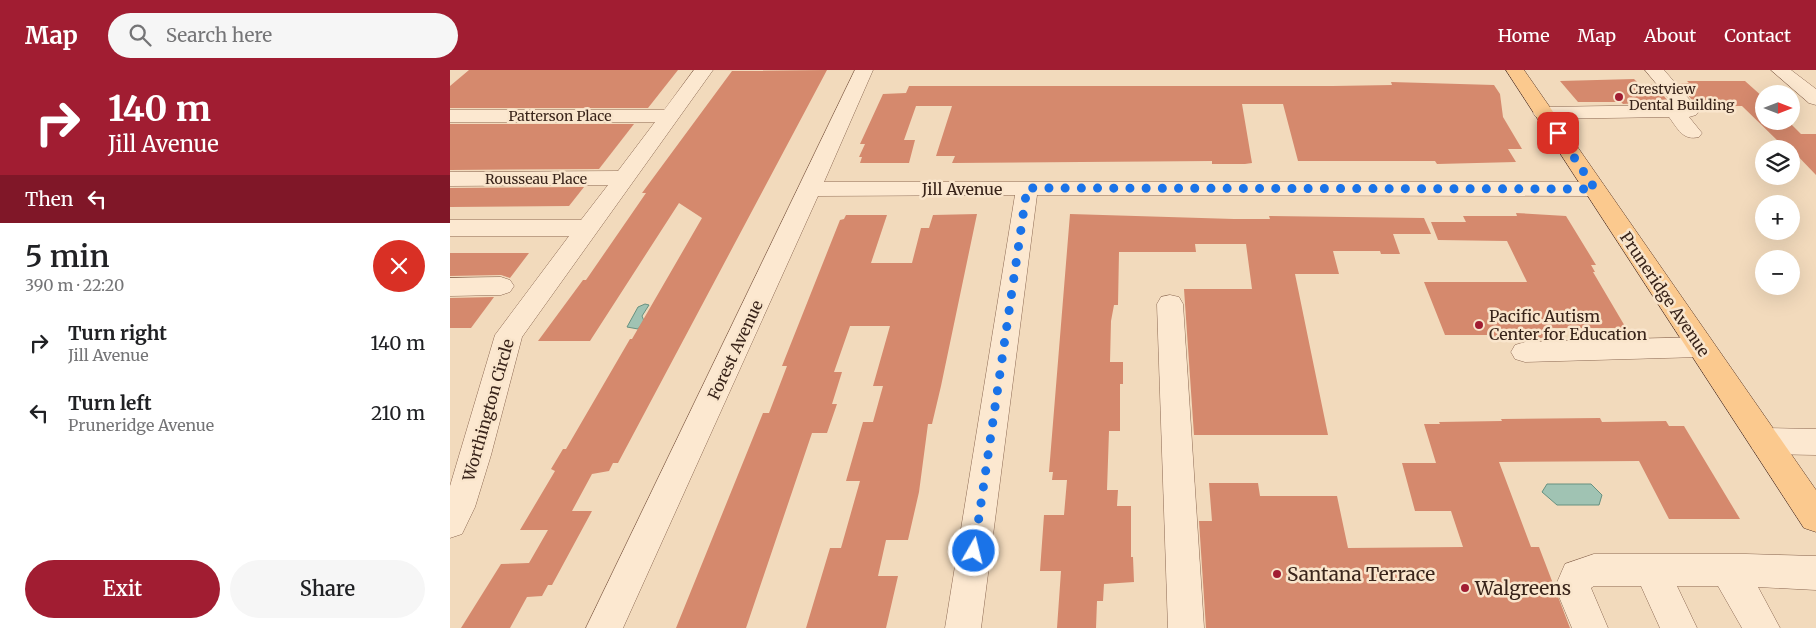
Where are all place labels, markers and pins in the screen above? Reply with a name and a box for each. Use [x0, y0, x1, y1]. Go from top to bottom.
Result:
place label: Crestview Dental Building [1629, 80, 1735, 114]
marker: Crestview Dental Building [1613, 91, 1625, 103]
pin [1537, 112, 1579, 154]
place label: Pacific Autism Center for Education [1489, 306, 1647, 344]
marker: Pacific Autism Center for Education [1473, 319, 1485, 331]
place label: Santana Terrace [1287, 562, 1435, 586]
marker: Santana Terrace [1271, 568, 1283, 580]
place label: Walgreens [1474, 576, 1571, 600]
marker: Walgreens [1459, 582, 1471, 594]

